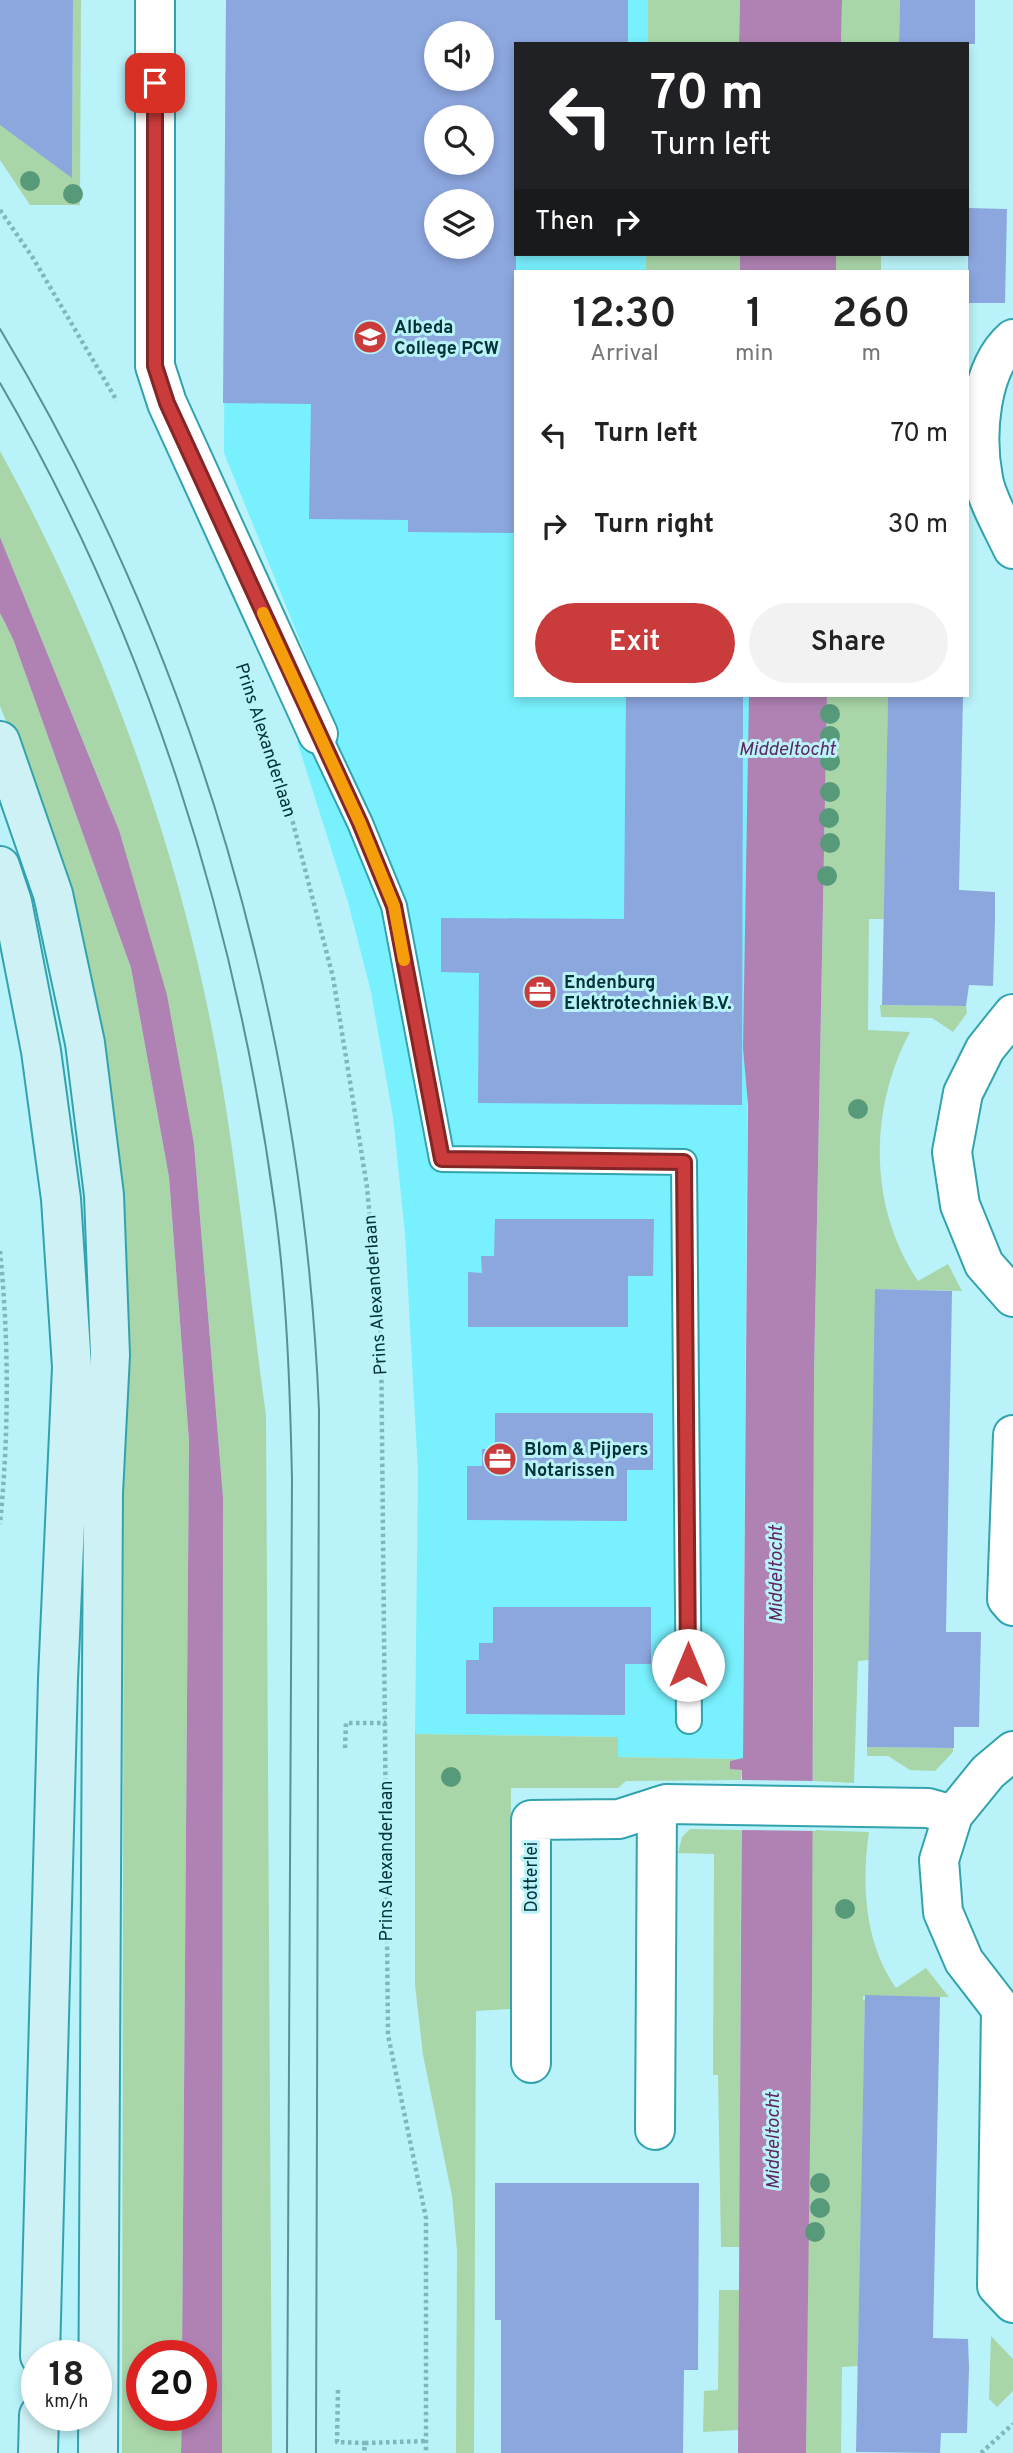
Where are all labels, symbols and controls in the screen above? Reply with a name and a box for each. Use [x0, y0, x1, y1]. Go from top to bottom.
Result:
map controls [424, 21, 494, 259]
button: sound [424, 21, 494, 91]
pin [125, 53, 185, 113]
icon: arrive [136, 64, 174, 102]
text: 70 m [650, 65, 764, 127]
icon: left [535, 70, 626, 161]
button: search [424, 105, 494, 175]
text: Turn left [650, 126, 771, 166]
button: layers [424, 189, 494, 259]
icon: right [608, 203, 646, 241]
text: Then [535, 206, 594, 239]
text: 12:30 [572, 289, 677, 342]
text: 1 [746, 289, 762, 342]
text: 260 [832, 289, 911, 342]
place label: Albeda College PCW [394, 317, 499, 361]
school or university icon: Albeda College PCW [351, 318, 389, 356]
text: Arrival [590, 340, 659, 369]
text: min [735, 340, 773, 369]
text: m [861, 340, 881, 369]
icon: left [535, 416, 573, 454]
text: Turn left [594, 418, 698, 451]
text: 70 m [890, 418, 948, 451]
icon: right [535, 507, 573, 545]
text: Turn right [594, 509, 714, 542]
text: 30 m [888, 509, 948, 542]
button: Exit [535, 603, 735, 683]
button: Share [749, 603, 948, 683]
street label: Prins Alexanderlaan [229, 660, 300, 821]
water label: Middeltocht [738, 738, 837, 762]
place label: Endenburg Elektrotechniek B.V. [564, 972, 732, 1016]
office icon: Endenburg Elektrotechniek B.V. [521, 973, 559, 1011]
street label: Prins Alexanderlaan [359, 1214, 394, 1376]
place label: Blom & Pijpers Notarissen [524, 1439, 648, 1483]
office icon: Blom & Pijpers Notarissen [481, 1440, 519, 1478]
water label: Middeltocht [765, 1524, 789, 1623]
position arrow [651, 1628, 725, 1702]
street label: Prins Alexanderlaan [376, 1781, 399, 1941]
street label: Dotterlei [521, 1842, 544, 1912]
water label: Middeltocht [762, 2091, 786, 2190]
speed limit sign: 20 [126, 2340, 217, 2431]
text: 18 [48, 2354, 85, 2398]
text: km/h [45, 2391, 88, 2414]

